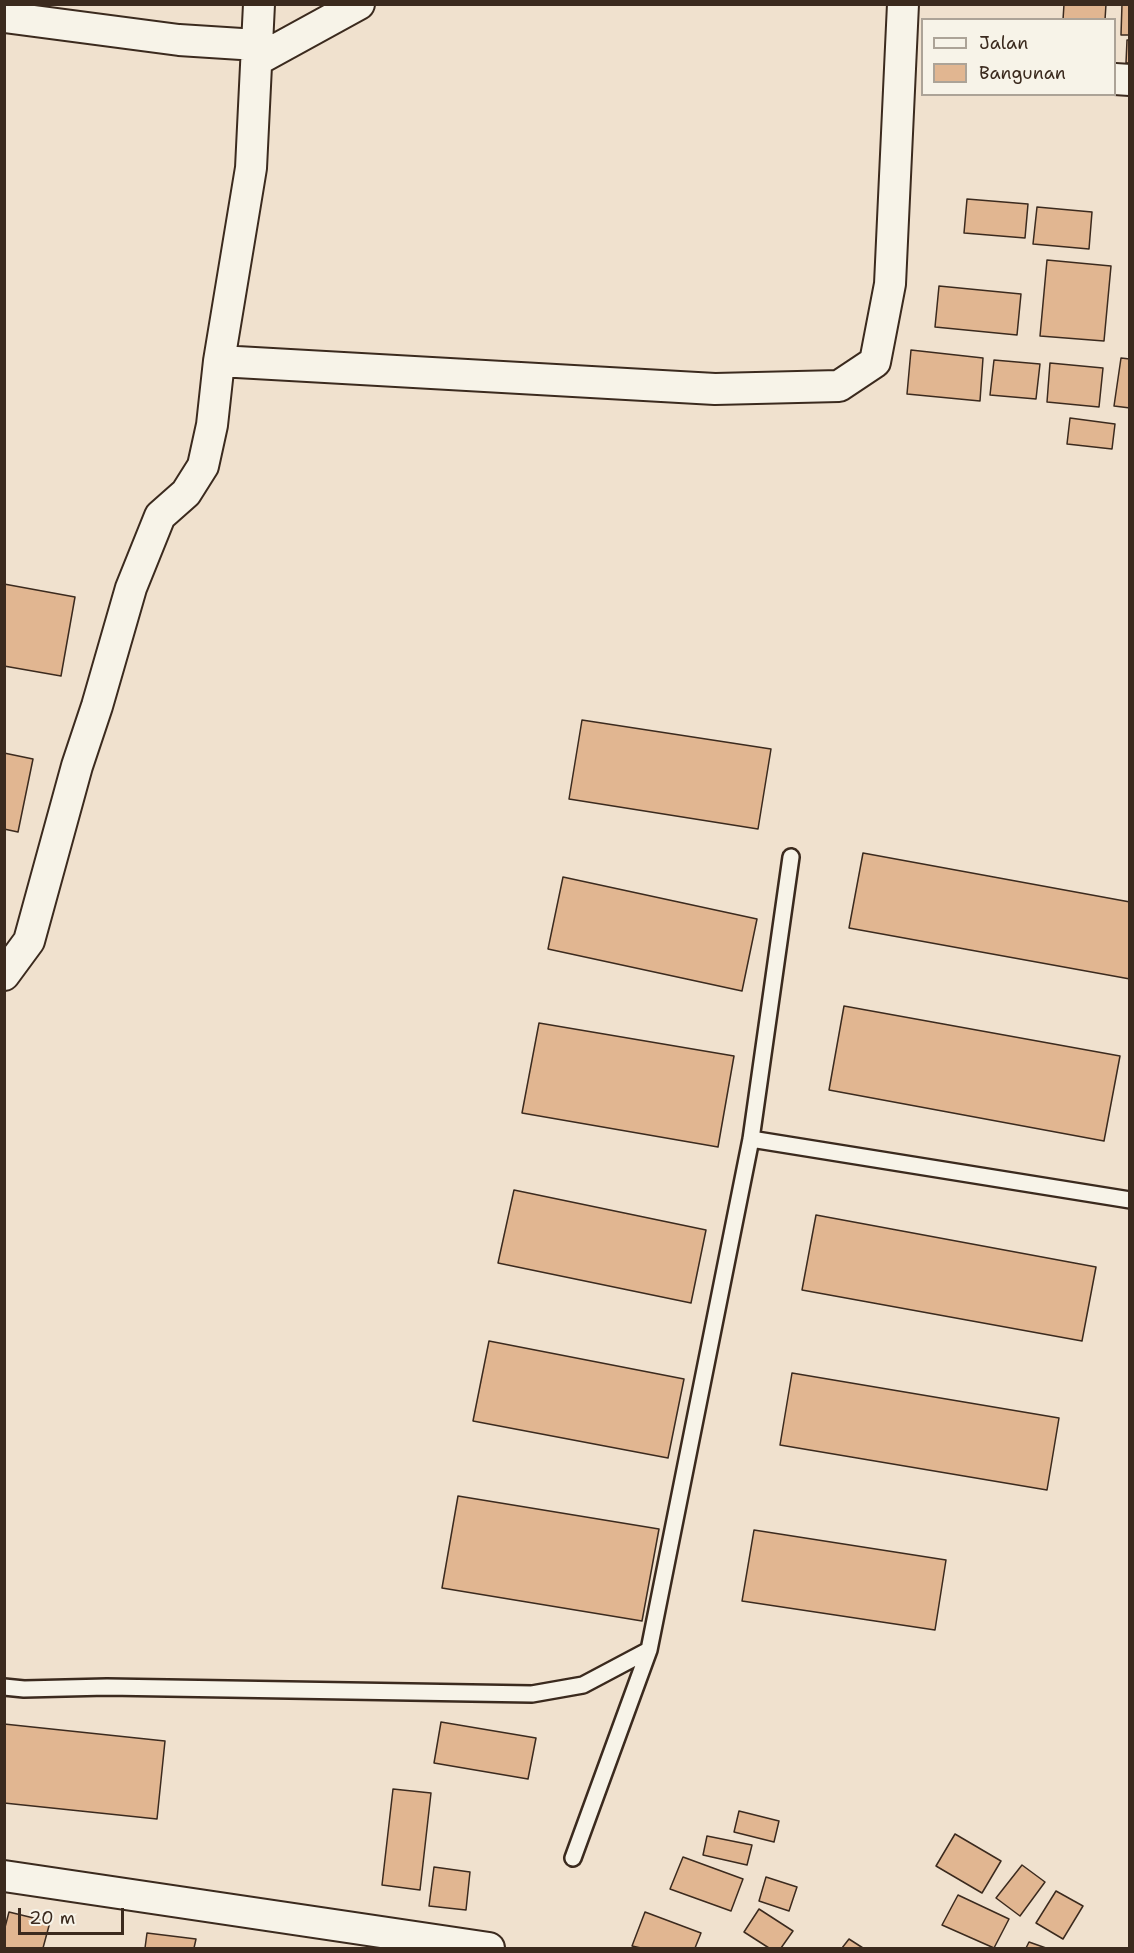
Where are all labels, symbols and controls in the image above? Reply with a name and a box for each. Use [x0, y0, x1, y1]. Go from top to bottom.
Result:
legend [921, 18, 1116, 96]
text: Jalan [979, 31, 1028, 55]
text: Bangunan [979, 61, 1066, 85]
scale bar [21, 1896, 128, 1934]
text: 20 m [29, 1906, 75, 1930]

